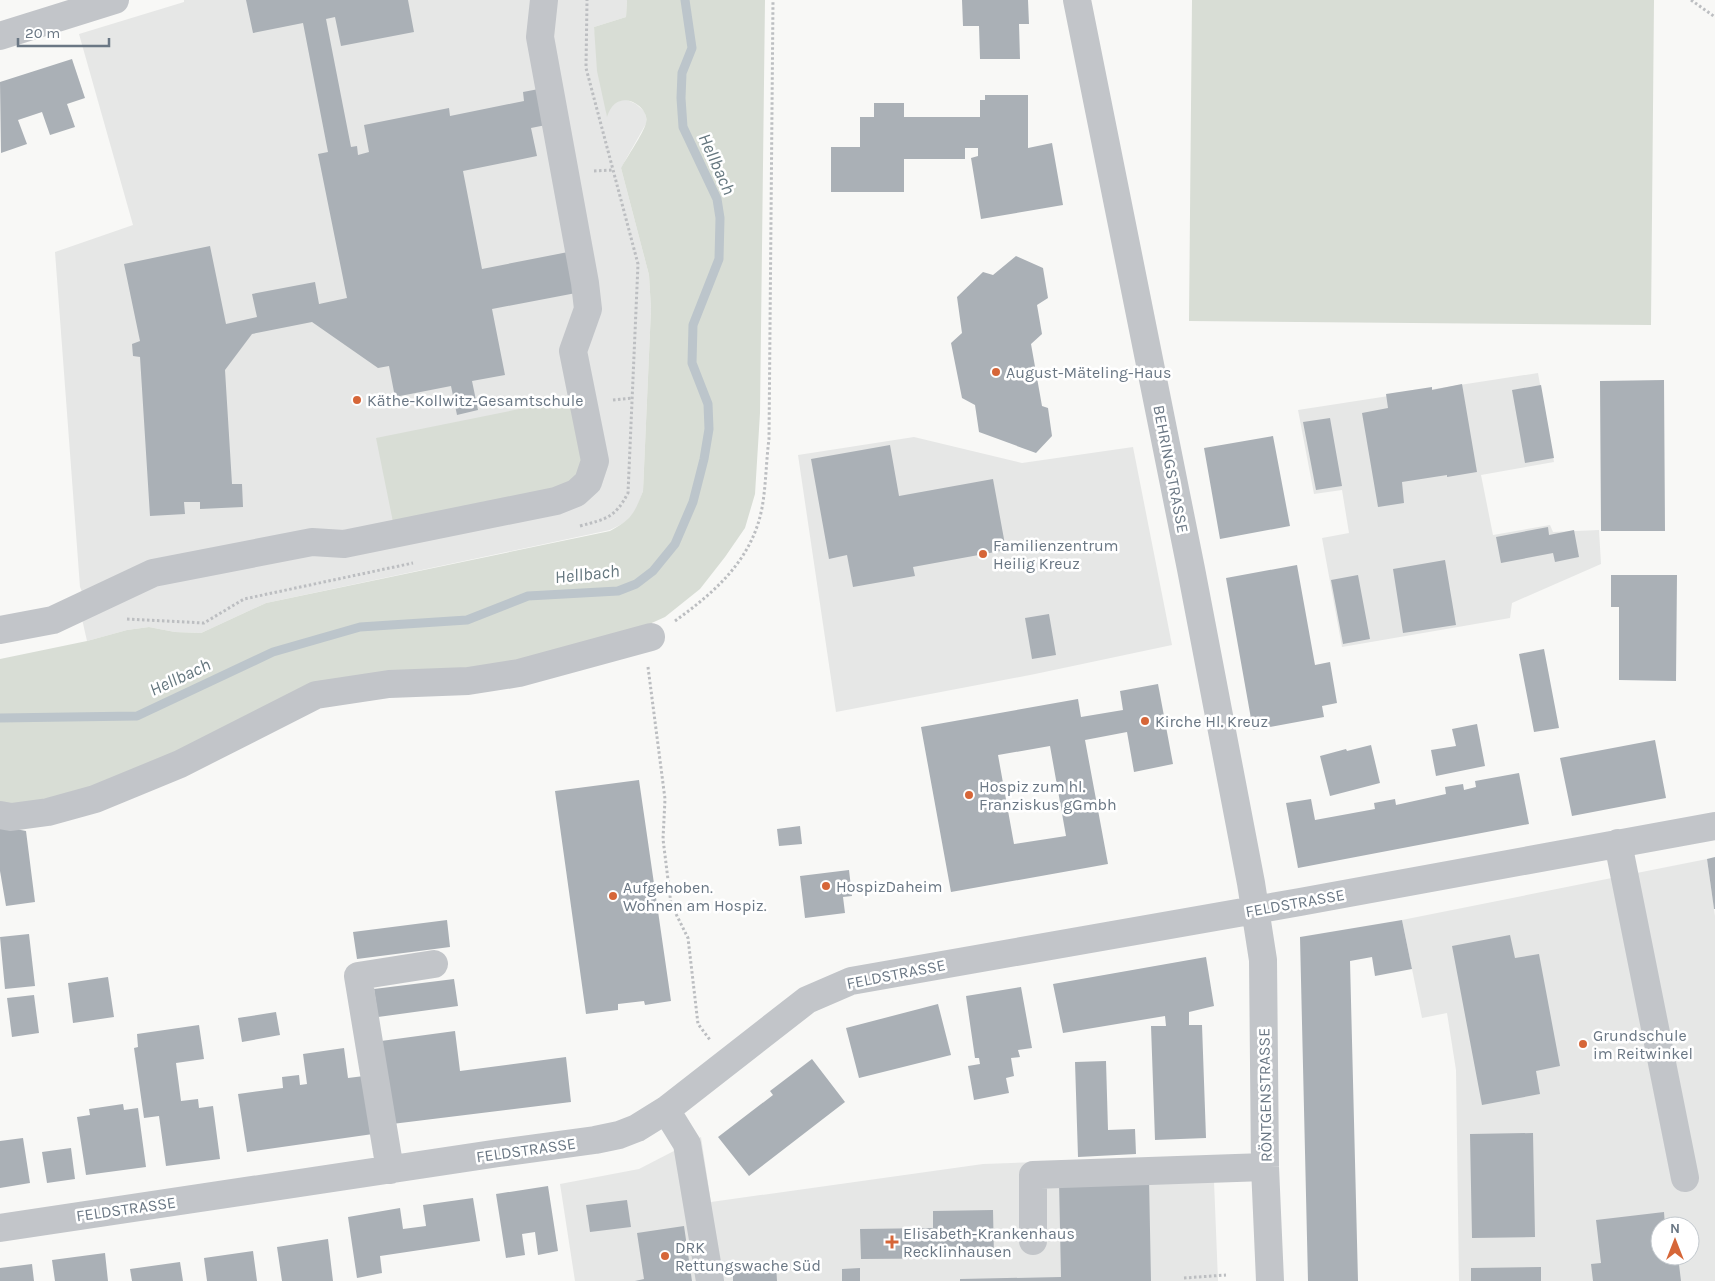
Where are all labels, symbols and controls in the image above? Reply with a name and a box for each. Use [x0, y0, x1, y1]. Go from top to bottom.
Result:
scale bar [18, 15, 109, 47]
text: 20 m [25, 24, 60, 42]
water label: Hellbach [694, 130, 740, 198]
place label: August-Mäteling-Haus [1006, 363, 1171, 382]
marker: August-Mäteling-Haus [990, 366, 1002, 378]
place label: Käthe-Kollwitz-Gesamtschule [367, 391, 583, 410]
marker: Käthe-Kollwitz-Gesamtschule [351, 394, 363, 406]
street label: BEHRINGSTRASSE [1149, 403, 1193, 535]
place label: Familienzentrum Heilig Kreuz [993, 536, 1119, 573]
marker: Familienzentrum Heilig Kreuz [977, 548, 989, 560]
water label: Hellbach [554, 560, 620, 588]
water label: Hellbach [146, 653, 214, 701]
place label: Kirche Hl. Kreuz [1155, 712, 1268, 731]
marker: Kirche Hl. Kreuz [1139, 715, 1151, 727]
place label: Hospiz zum hl. Franziskus gGmbh [979, 777, 1117, 814]
marker: Hospiz zum hl. Franziskus gGmbh [963, 789, 975, 801]
place label: HospizDaheim [836, 877, 943, 896]
place label: Aufgehoben. Wohnen am Hospiz. [623, 878, 767, 915]
marker: HospizDaheim [820, 880, 832, 892]
street label: FELDSTRASSE [1244, 885, 1346, 921]
marker: Aufgehoben. Wohnen am Hospiz. [607, 890, 619, 902]
street label: FELDSTRASSE [845, 955, 947, 993]
place label: Grundschule im Reitwinkel [1593, 1026, 1693, 1063]
street label: RÖNTGENSTRASSE [1254, 1028, 1276, 1162]
marker: Grundschule im Reitwinkel [1577, 1038, 1589, 1050]
street label: FELDSTRASSE [475, 1134, 577, 1166]
street label: FELDSTRASSE [75, 1193, 177, 1225]
north arrow [1650, 1216, 1700, 1266]
text: N [1670, 1220, 1680, 1237]
place label: Elisabeth-Krankenhaus Recklinhausen [903, 1224, 1075, 1261]
marker: Elisabeth-Krankenhaus Recklinhausen [885, 1235, 899, 1249]
place label: DRK Rettungswache Süd [675, 1238, 821, 1275]
marker: DRK Rettungswache Süd [659, 1250, 671, 1262]

